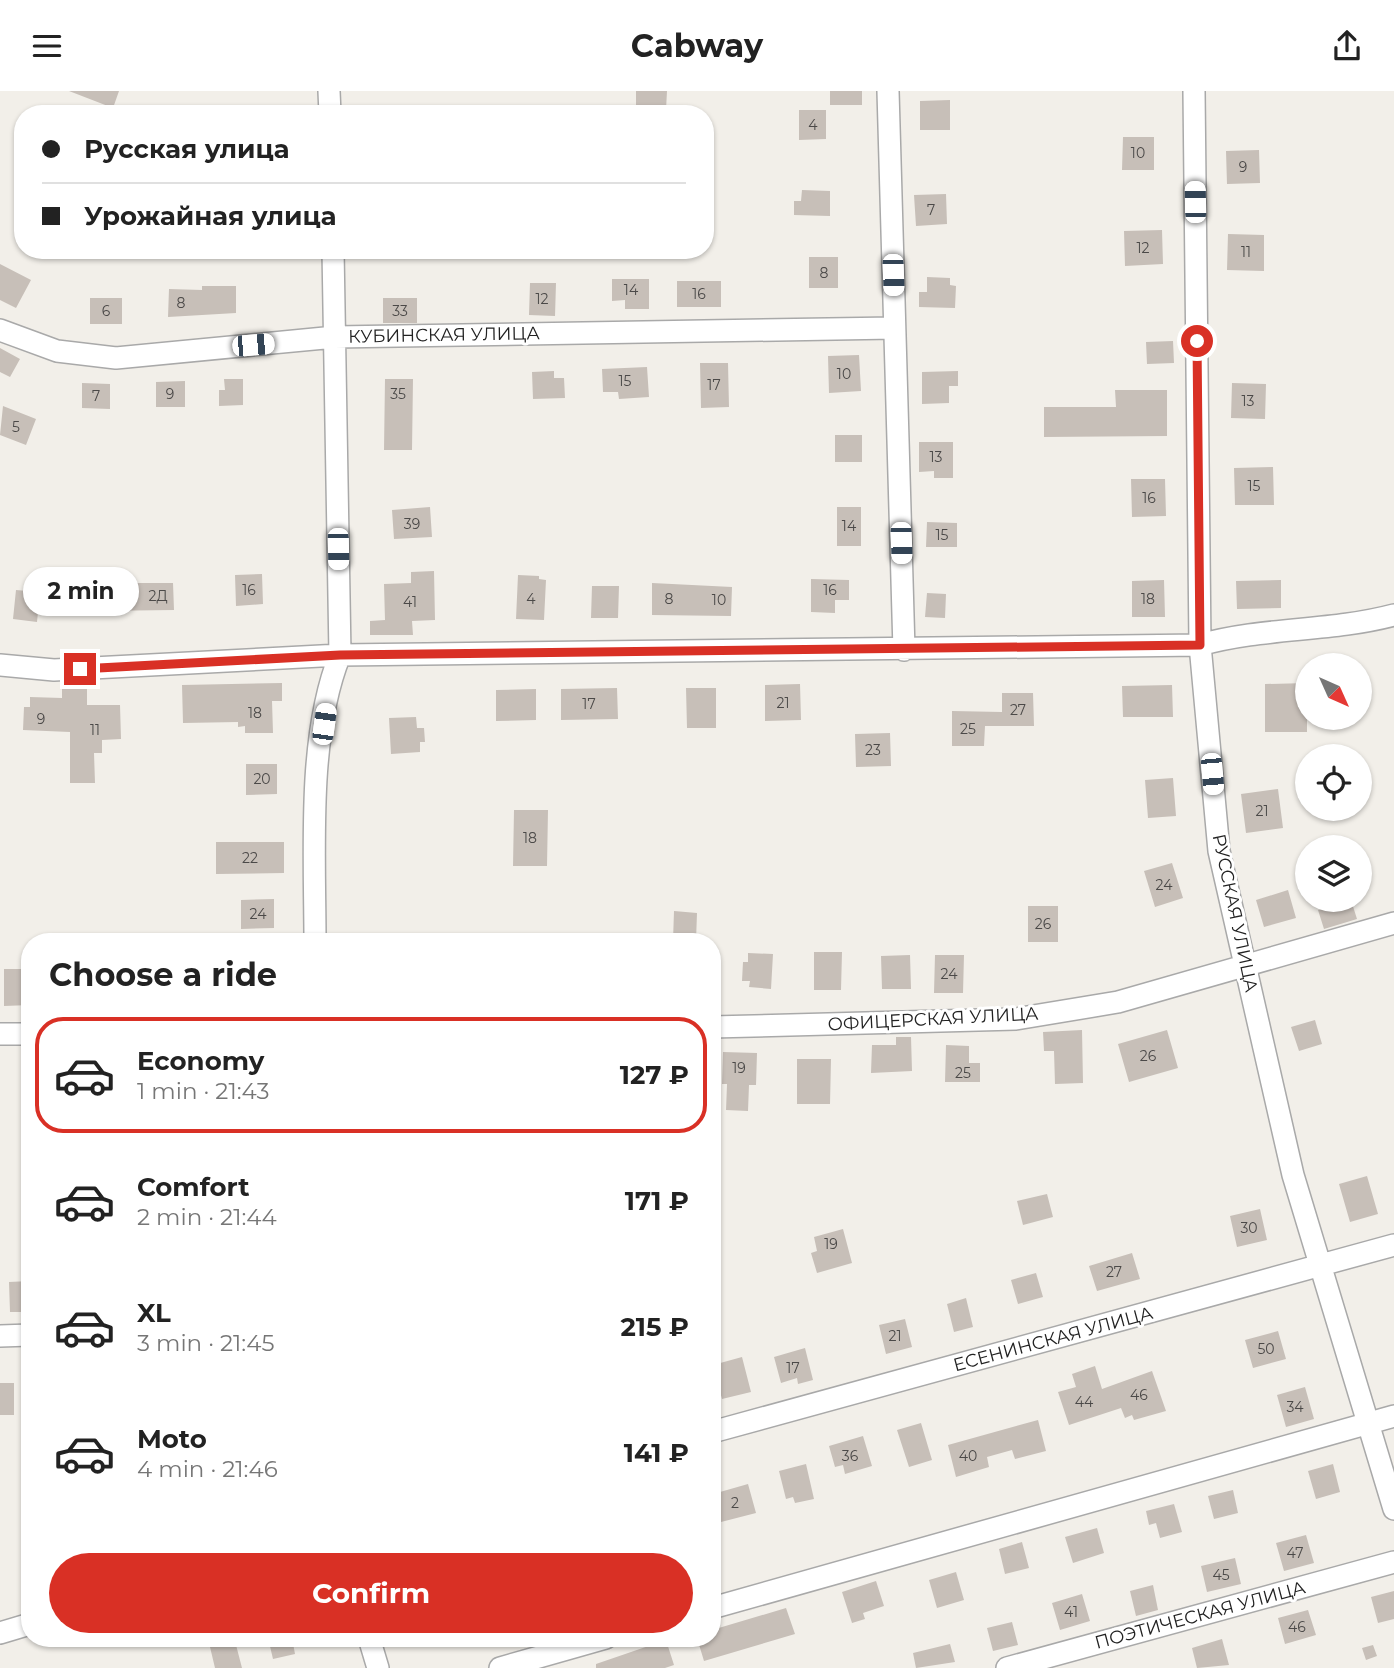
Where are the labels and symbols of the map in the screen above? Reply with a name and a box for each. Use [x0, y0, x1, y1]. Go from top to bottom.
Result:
house number: 4 [808, 116, 818, 134]
house number: 10 [1131, 144, 1145, 162]
house number: 9 [1239, 158, 1247, 176]
car [1185, 181, 1206, 223]
house number: 7 [927, 201, 935, 219]
house number: 12 [1136, 239, 1150, 257]
house number: 11 [1241, 243, 1251, 261]
car [882, 254, 905, 296]
house number: 8 [820, 264, 829, 282]
house number: 14 [624, 281, 639, 299]
house number: 16 [692, 285, 706, 303]
house number: 12 [535, 290, 549, 308]
house number: 8 [177, 294, 186, 312]
house number: 6 [102, 302, 111, 320]
house number: 33 [392, 302, 408, 320]
street label: КУБИНСКАЯ УЛИЦА [348, 322, 541, 348]
route start [1181, 325, 1213, 357]
car [232, 333, 275, 357]
house number: 10 [837, 365, 851, 383]
house number: 15 [619, 372, 632, 390]
house number: 17 [707, 376, 721, 394]
house number: 9 [166, 385, 174, 403]
house number: 35 [390, 385, 406, 403]
house number: 7 [92, 387, 100, 405]
house number: 13 [1242, 392, 1255, 410]
house number: 5 [12, 418, 20, 436]
house number: 13 [930, 448, 943, 466]
house number: 15 [1248, 477, 1261, 495]
house number: 16 [1142, 489, 1156, 507]
house number: 39 [404, 515, 420, 533]
house number: 14 [842, 517, 857, 535]
car [890, 522, 913, 564]
house number: 15 [936, 526, 949, 544]
car [328, 528, 349, 570]
callout: 2 min [22, 567, 138, 617]
house number: 16 [242, 581, 256, 599]
house number: 16 [823, 581, 837, 599]
house number: 2Д [148, 587, 168, 605]
house number: 4 [526, 590, 536, 608]
house number: 8 [665, 590, 674, 608]
house number: 18 [1141, 590, 1155, 608]
house number: 10 [712, 591, 726, 609]
house number: 41 [403, 593, 417, 611]
route end [64, 653, 96, 685]
north arrow [1295, 653, 1372, 730]
house number: 21 [776, 694, 790, 712]
house number: 17 [582, 695, 596, 713]
house number: 27 [1010, 701, 1026, 719]
car [311, 702, 338, 746]
house number: 18 [248, 704, 262, 722]
house number: 9 [37, 710, 45, 728]
house number: 25 [960, 720, 976, 738]
house number: 11 [90, 721, 100, 739]
house number: 23 [865, 741, 881, 759]
car [1200, 752, 1225, 796]
house number: 20 [253, 770, 271, 788]
house number: 21 [1255, 802, 1269, 820]
house number: 18 [523, 829, 537, 847]
street label: РУССКАЯ УЛИЦА [1207, 832, 1263, 995]
house number: 22 [242, 849, 258, 867]
house number: 24 [1156, 876, 1173, 894]
house number: 24 [250, 905, 267, 923]
house number: 26 [1035, 915, 1052, 933]
house number: 24 [941, 965, 958, 983]
street label: ОФИЦЕРСКАЯ УЛИЦА [827, 1002, 1039, 1036]
house number: 26 [1140, 1047, 1157, 1065]
house number: 19 [732, 1059, 746, 1077]
house number: 25 [955, 1064, 971, 1082]
house number: 30 [1240, 1219, 1258, 1237]
house number: 19 [824, 1235, 838, 1253]
house number: 27 [1106, 1263, 1122, 1281]
street label: ЕСЕНИНСКАЯ УЛИЦА [951, 1302, 1156, 1376]
house number: 21 [888, 1327, 902, 1345]
house number: 50 [1257, 1340, 1275, 1358]
house number: 17 [786, 1359, 800, 1377]
house number: 46 [1130, 1386, 1148, 1404]
house number: 44 [1075, 1393, 1094, 1411]
house number: 34 [1286, 1398, 1304, 1416]
house number: 36 [842, 1447, 859, 1465]
house number: 40 [959, 1447, 977, 1465]
house number: 2 [731, 1494, 739, 1512]
house number: 47 [1287, 1544, 1303, 1562]
house number: 45 [1212, 1566, 1230, 1584]
street label: ПОЭТИЧЕСКАЯ УЛИЦА [1092, 1576, 1308, 1654]
house number: 41 [1064, 1603, 1078, 1621]
house number: 46 [1288, 1618, 1306, 1636]

